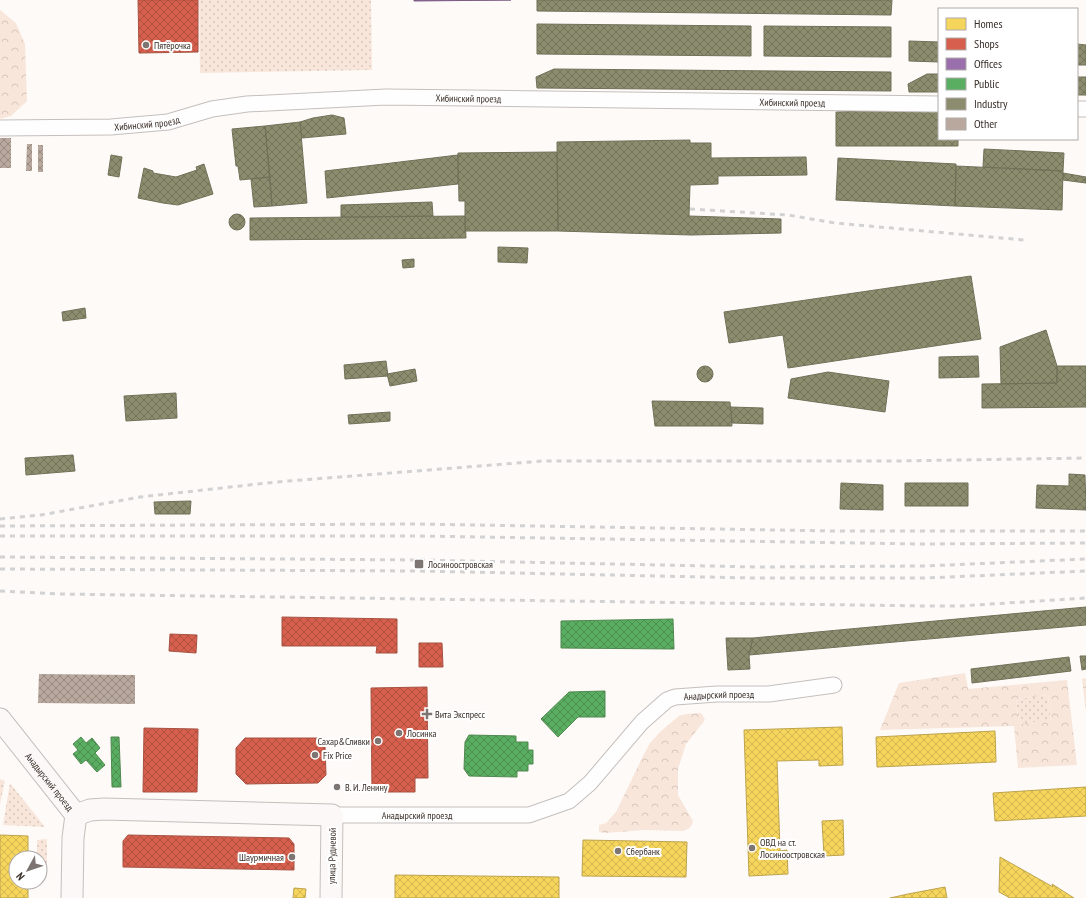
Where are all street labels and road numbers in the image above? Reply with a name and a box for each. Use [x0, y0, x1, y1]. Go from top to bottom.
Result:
street label: Хибинский проезд [435, 91, 502, 105]
street label: Хибинский проезд [759, 95, 826, 109]
street label: Хибинский проезд [113, 112, 182, 133]
street label: Анадырский проезд [683, 687, 755, 703]
street label: Анадырский проезд [23, 750, 77, 814]
street label: Анадырский проезд [382, 809, 453, 822]
street label: улица Рудневой [325, 828, 339, 884]

